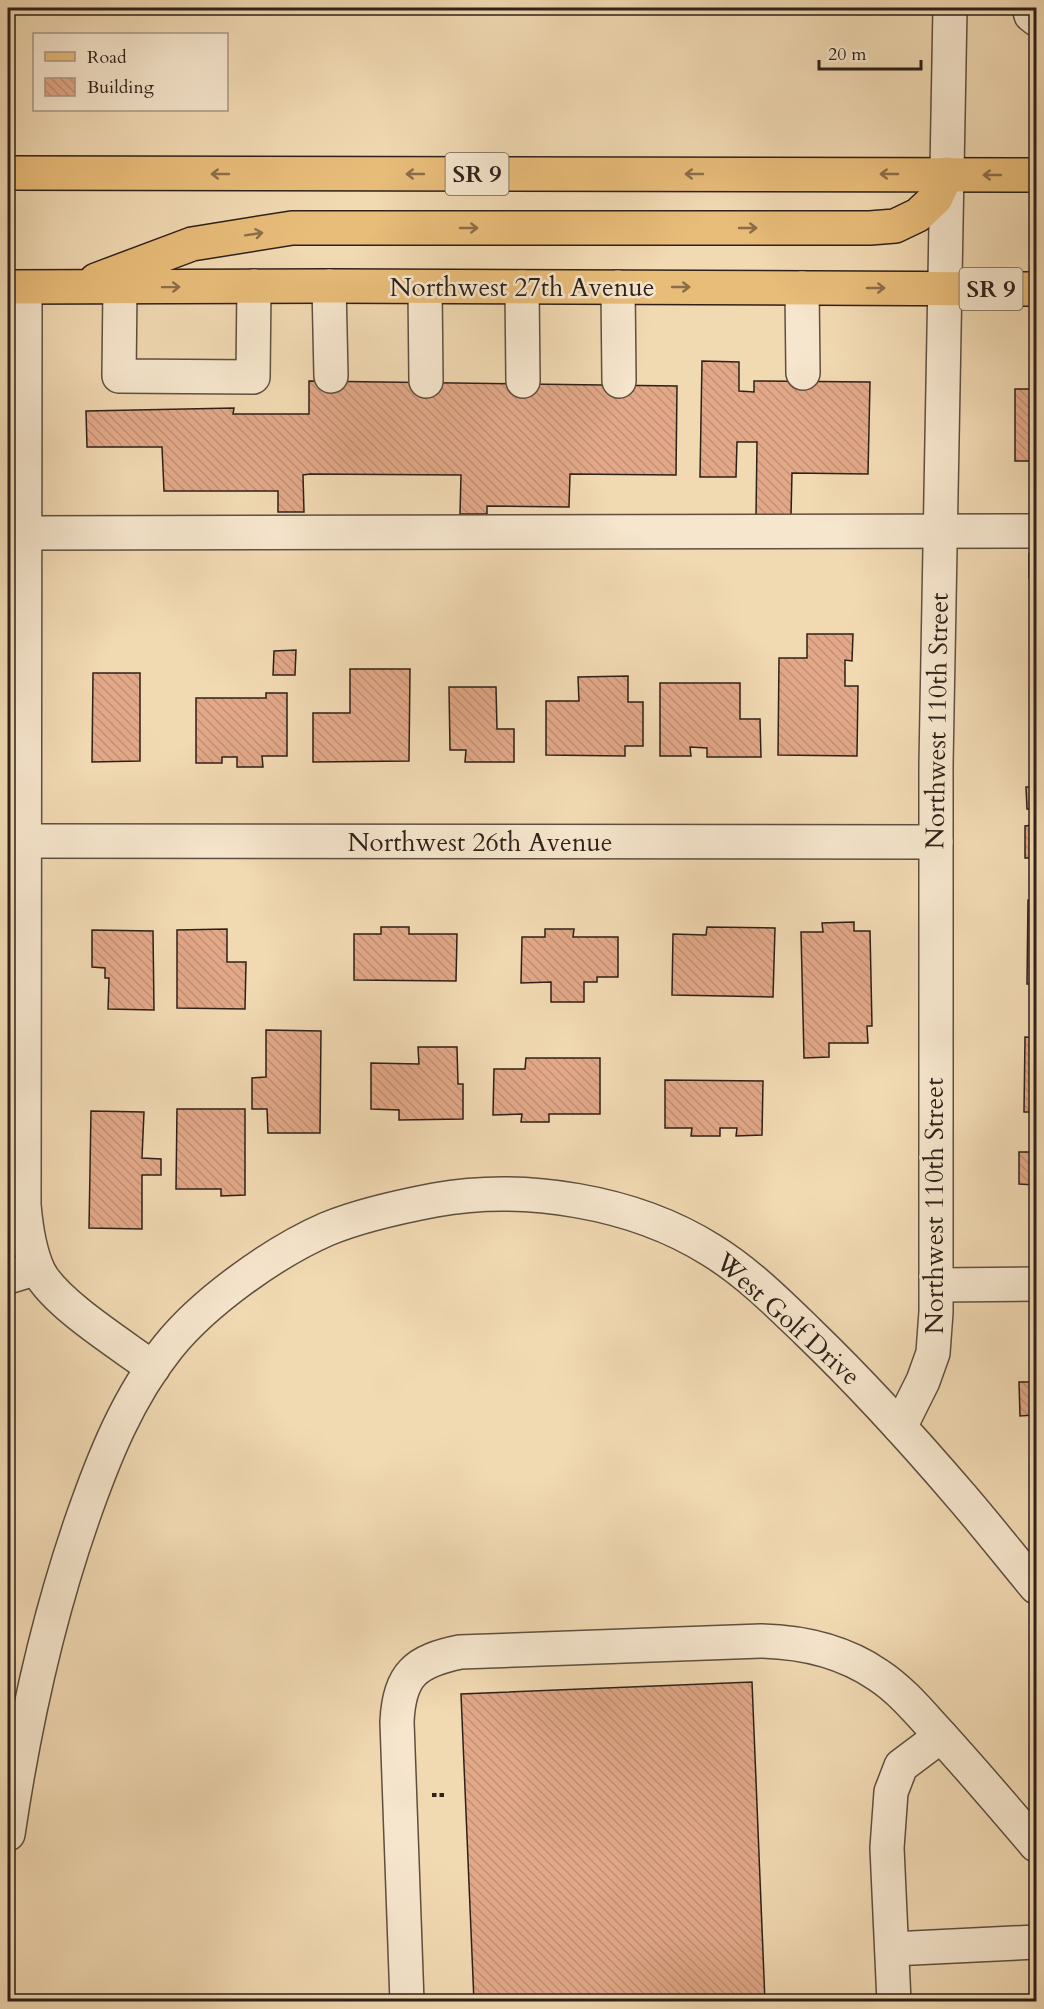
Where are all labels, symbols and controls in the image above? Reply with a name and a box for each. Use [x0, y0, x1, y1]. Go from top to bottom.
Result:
legend [33, 33, 228, 111]
scale bar [819, 33, 921, 71]
text: 20 m [828, 42, 867, 67]
text: Road [87, 45, 127, 70]
text: Building [87, 75, 155, 100]
road number: SR 9 [446, 153, 508, 195]
one-way arrow [210, 168, 230, 180]
one-way arrow [405, 168, 425, 180]
one-way arrow [684, 168, 704, 180]
one-way arrow [879, 168, 899, 180]
one-way arrow [982, 169, 1002, 181]
one-way arrow [459, 222, 479, 234]
one-way arrow [738, 222, 758, 234]
one-way arrow [243, 229, 263, 240]
road number: SR 9 [960, 268, 1022, 310]
street label: Northwest 27th Avenue [389, 270, 655, 305]
one-way arrow [160, 281, 180, 293]
one-way arrow [670, 281, 690, 293]
one-way arrow [865, 282, 885, 294]
street label: Northwest 110th Street [917, 592, 957, 850]
street label: Northwest 26th Avenue [347, 825, 613, 860]
street label: Northwest 110th Street [917, 1078, 952, 1334]
street label: West Golf Drive [707, 1244, 868, 1393]

